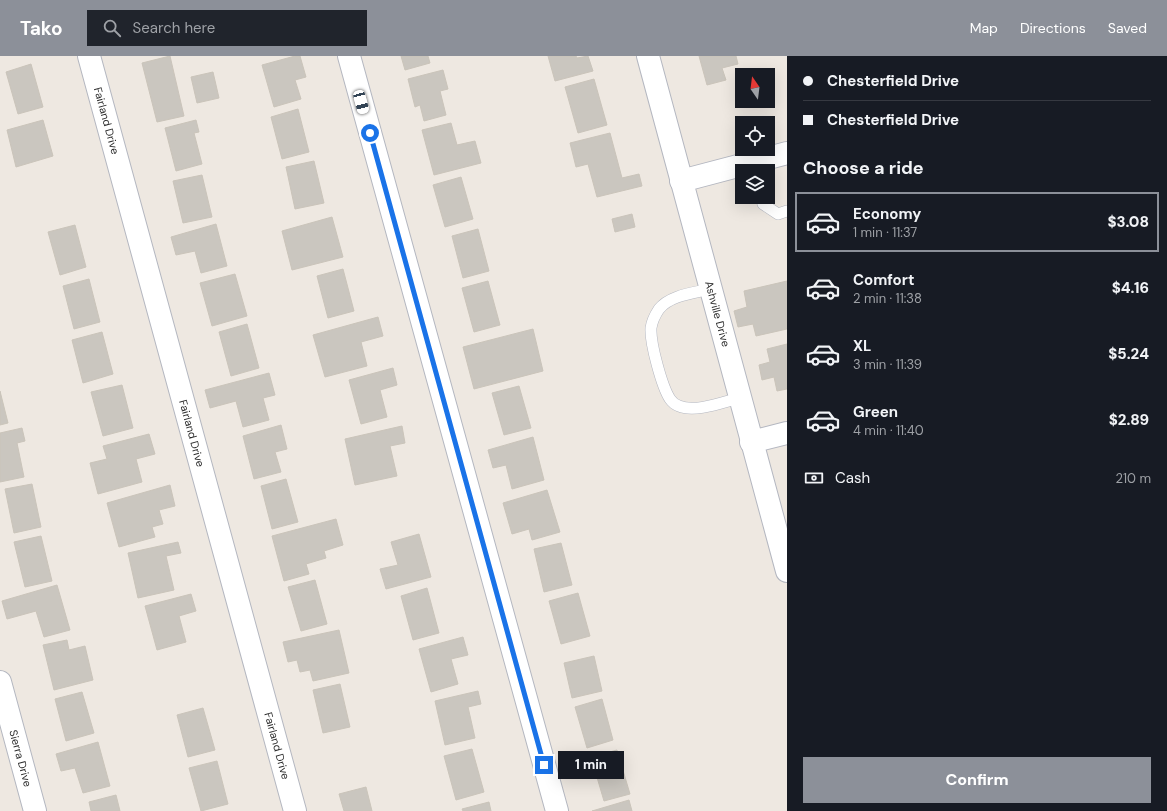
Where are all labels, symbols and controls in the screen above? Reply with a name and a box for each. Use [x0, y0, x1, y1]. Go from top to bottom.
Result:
search box [87, 10, 367, 46]
text: Tako [20, 16, 63, 41]
icon: search [101, 17, 123, 39]
text: Search here [133, 18, 215, 38]
text: Map [970, 19, 998, 37]
text: Directions [1020, 19, 1086, 37]
text: Saved [1108, 19, 1147, 37]
north arrow [735, 68, 775, 108]
map controls [735, 68, 775, 204]
text: Chesterfield Drive [827, 71, 959, 91]
street label: Fairland Drive [91, 86, 122, 156]
car [352, 89, 370, 115]
text: Chesterfield Drive [827, 110, 959, 130]
button: locate [735, 116, 775, 156]
route start [361, 124, 379, 142]
text: Choose a ride [803, 156, 924, 180]
button: layers [735, 164, 775, 204]
icon: car [805, 204, 841, 240]
text: Economy [853, 204, 921, 224]
text: $3.08 [1107, 212, 1149, 232]
text: 1 min · 11:37 [853, 224, 917, 241]
icon: car [805, 270, 841, 306]
text: Comfort [853, 270, 914, 290]
text: $4.16 [1112, 278, 1149, 298]
street label: Ashville Drive [702, 279, 733, 348]
text: 2 min · 11:38 [853, 290, 922, 307]
icon: car [805, 336, 841, 372]
text: XL [853, 336, 871, 356]
text: $5.24 [1108, 344, 1149, 364]
text: 3 min · 11:39 [853, 356, 922, 373]
street label: Fairland Drive [176, 398, 208, 468]
icon: car [805, 402, 841, 438]
text: Green [853, 402, 898, 422]
text: $2.89 [1109, 410, 1149, 430]
text: 4 min · 11:40 [853, 422, 924, 439]
icon: cash [803, 467, 825, 489]
text: Cash [835, 468, 870, 488]
text: 210 m [1116, 470, 1151, 487]
street label: Fairland Drive [261, 711, 293, 781]
street label: Sierra Drive [6, 728, 35, 788]
callout: 1 min [558, 751, 624, 779]
route end [535, 756, 553, 774]
text: 1 min [575, 756, 607, 773]
button: Confirm [803, 757, 1151, 803]

